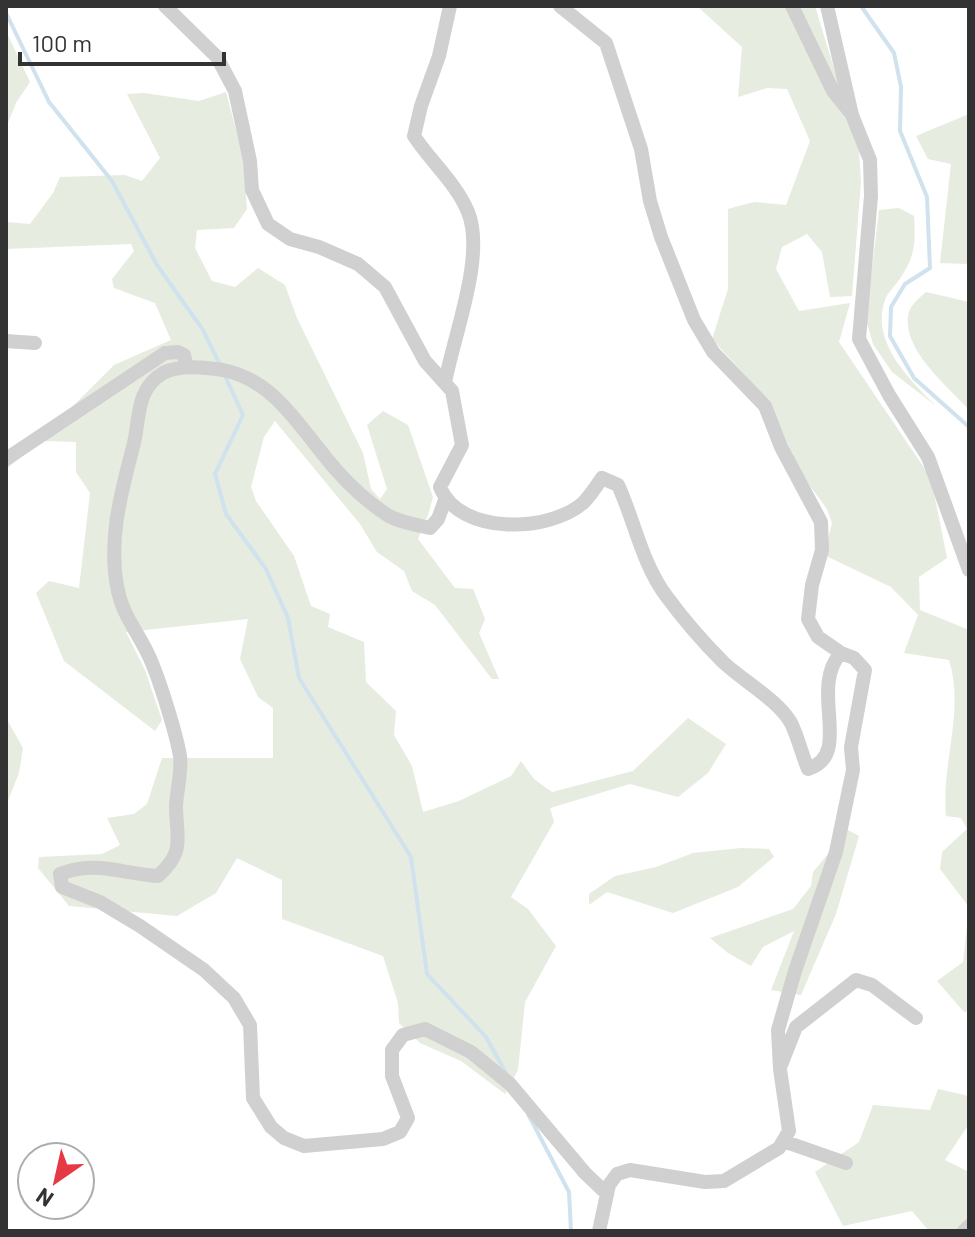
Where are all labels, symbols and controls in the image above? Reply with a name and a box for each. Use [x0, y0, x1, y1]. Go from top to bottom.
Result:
scale bar [20, 16, 224, 66]
text: 100 m [32, 28, 92, 57]
north arrow [16, 1141, 96, 1221]
text: N [31, 1184, 58, 1213]

